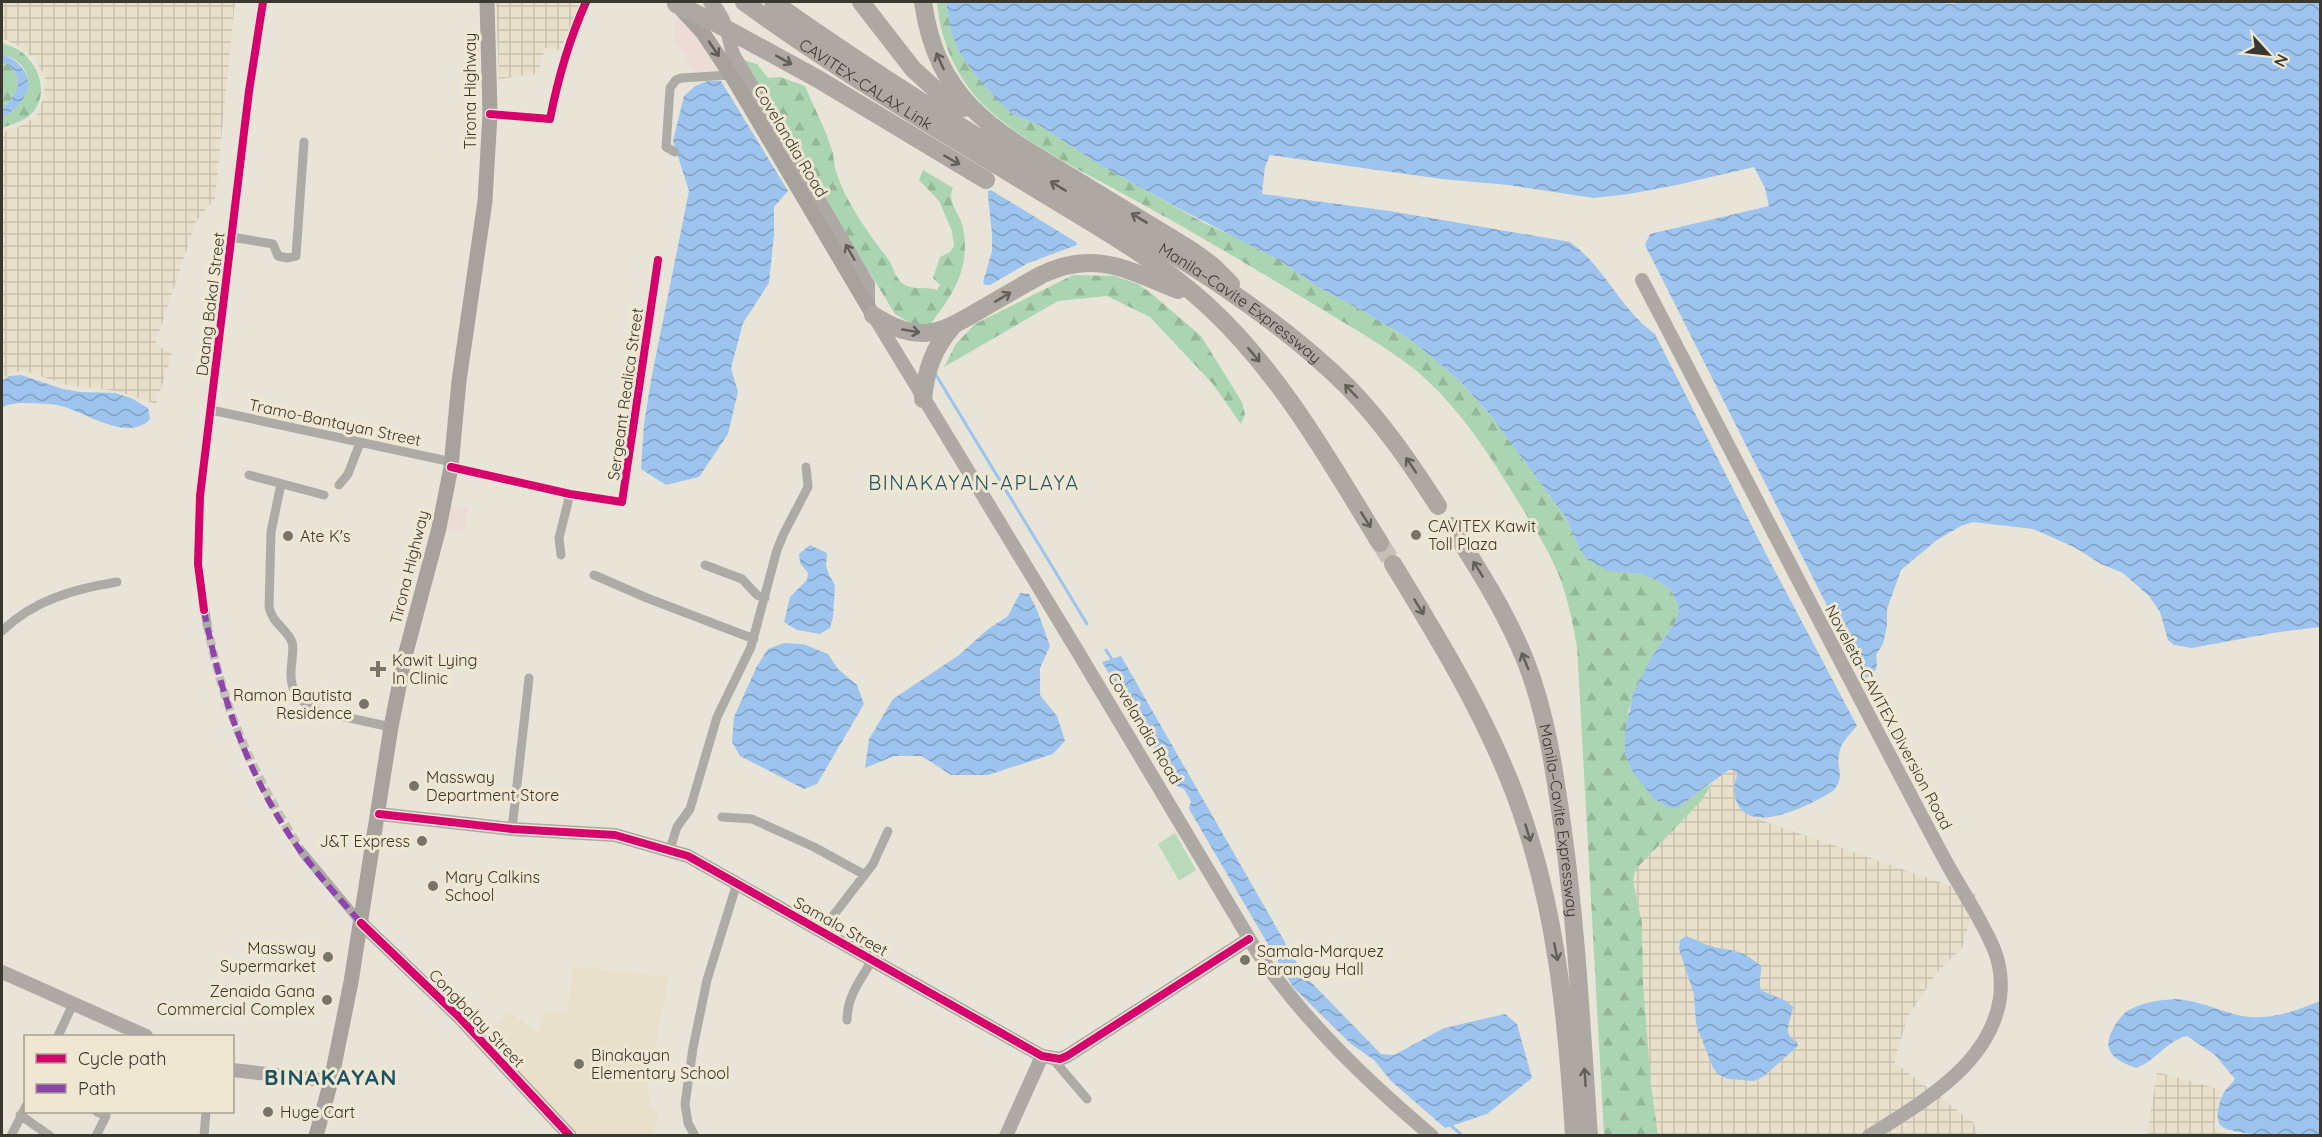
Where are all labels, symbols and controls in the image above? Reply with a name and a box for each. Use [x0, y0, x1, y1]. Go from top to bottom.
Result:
north arrow [2238, 24, 2298, 84]
street label: Tirona Highway [460, 33, 480, 149]
street label: CAVITEX–CALAX Link [796, 34, 936, 134]
one-way arrow [708, 40, 720, 56]
text: N [2270, 51, 2293, 71]
one-way arrow [934, 52, 945, 71]
one-way arrow [775, 54, 792, 66]
street label: Covelandia Road [750, 81, 832, 201]
one-way arrow [942, 155, 960, 166]
one-way arrow [1050, 179, 1067, 191]
one-way arrow [1131, 212, 1148, 224]
street label: Daang Bakal Street [191, 231, 229, 377]
street label: Manila–Cavite Expressway [1155, 238, 1326, 368]
one-way arrow [844, 244, 856, 261]
one-way arrow [994, 291, 1011, 303]
street label: Sergeant Realica Street [603, 306, 647, 482]
one-way arrow [901, 326, 920, 337]
one-way arrow [1247, 347, 1261, 362]
one-way arrow [1344, 384, 1359, 399]
street label: Tramo-Bantayan Street [247, 394, 423, 450]
one-way arrow [1405, 458, 1417, 474]
district label: BINAKAYAN-APLAYA [868, 470, 1080, 495]
street label: Tirona Highway [385, 508, 433, 626]
one-way arrow [1360, 511, 1372, 528]
place label: CAVITEX Kawit Toll Plaza [1428, 516, 1536, 554]
place label: Ate K's [300, 526, 350, 546]
marker: CAVITEX Kawit Toll Plaza [1409, 528, 1423, 542]
marker: Ate K's [281, 529, 295, 543]
one-way arrow [1471, 561, 1483, 578]
one-way arrow [1414, 598, 1426, 615]
street label: Noveleta-CAVITEX Diversion Road [1821, 601, 1957, 833]
place label: Kawit Lying In Clinic [392, 650, 478, 688]
one-way arrow [1519, 652, 1530, 671]
marker: Kawit Lying In Clinic [369, 660, 387, 678]
street label: Covelandia Road [1104, 668, 1186, 788]
place label: Ramon Bautista Residence [233, 685, 352, 723]
marker: Ramon Bautista Residence [357, 697, 371, 711]
street label: Manila–Cavite Expressway [1535, 722, 1583, 918]
place label: Massway Department Store [426, 767, 559, 805]
marker: Massway Department Store [407, 779, 421, 793]
one-way arrow [1523, 823, 1534, 842]
place label: J&T Express [320, 831, 410, 851]
marker: J&T Express [415, 834, 429, 848]
place label: Mary Calkins School [445, 867, 540, 905]
marker: Mary Calkins School [426, 879, 440, 893]
street label: Samala Street [790, 892, 892, 960]
place label: Massway Supermarket [220, 938, 316, 976]
place label: Samala-Marquez Barangay Hall [1257, 941, 1384, 979]
one-way arrow [1551, 942, 1562, 961]
marker: Massway Supermarket [321, 950, 335, 964]
marker: Samala-Marquez Barangay Hall [1238, 953, 1252, 967]
street label: Congbalay Street [425, 965, 529, 1071]
place label: Zenaida Gana Commercial Complex [157, 981, 315, 1019]
marker: Zenaida Gana Commercial Complex [320, 993, 334, 1007]
legend [24, 1035, 234, 1113]
place label: Binakayan Elementary School [591, 1045, 730, 1083]
text: Cycle path [78, 1047, 166, 1070]
marker: Binakayan Elementary School [572, 1057, 586, 1071]
district label: BINAKAYAN [264, 1063, 398, 1091]
one-way arrow [1579, 1068, 1590, 1088]
text: Path [78, 1077, 116, 1100]
place label: Huge Cart [280, 1102, 355, 1122]
marker: Huge Cart [261, 1105, 275, 1119]

